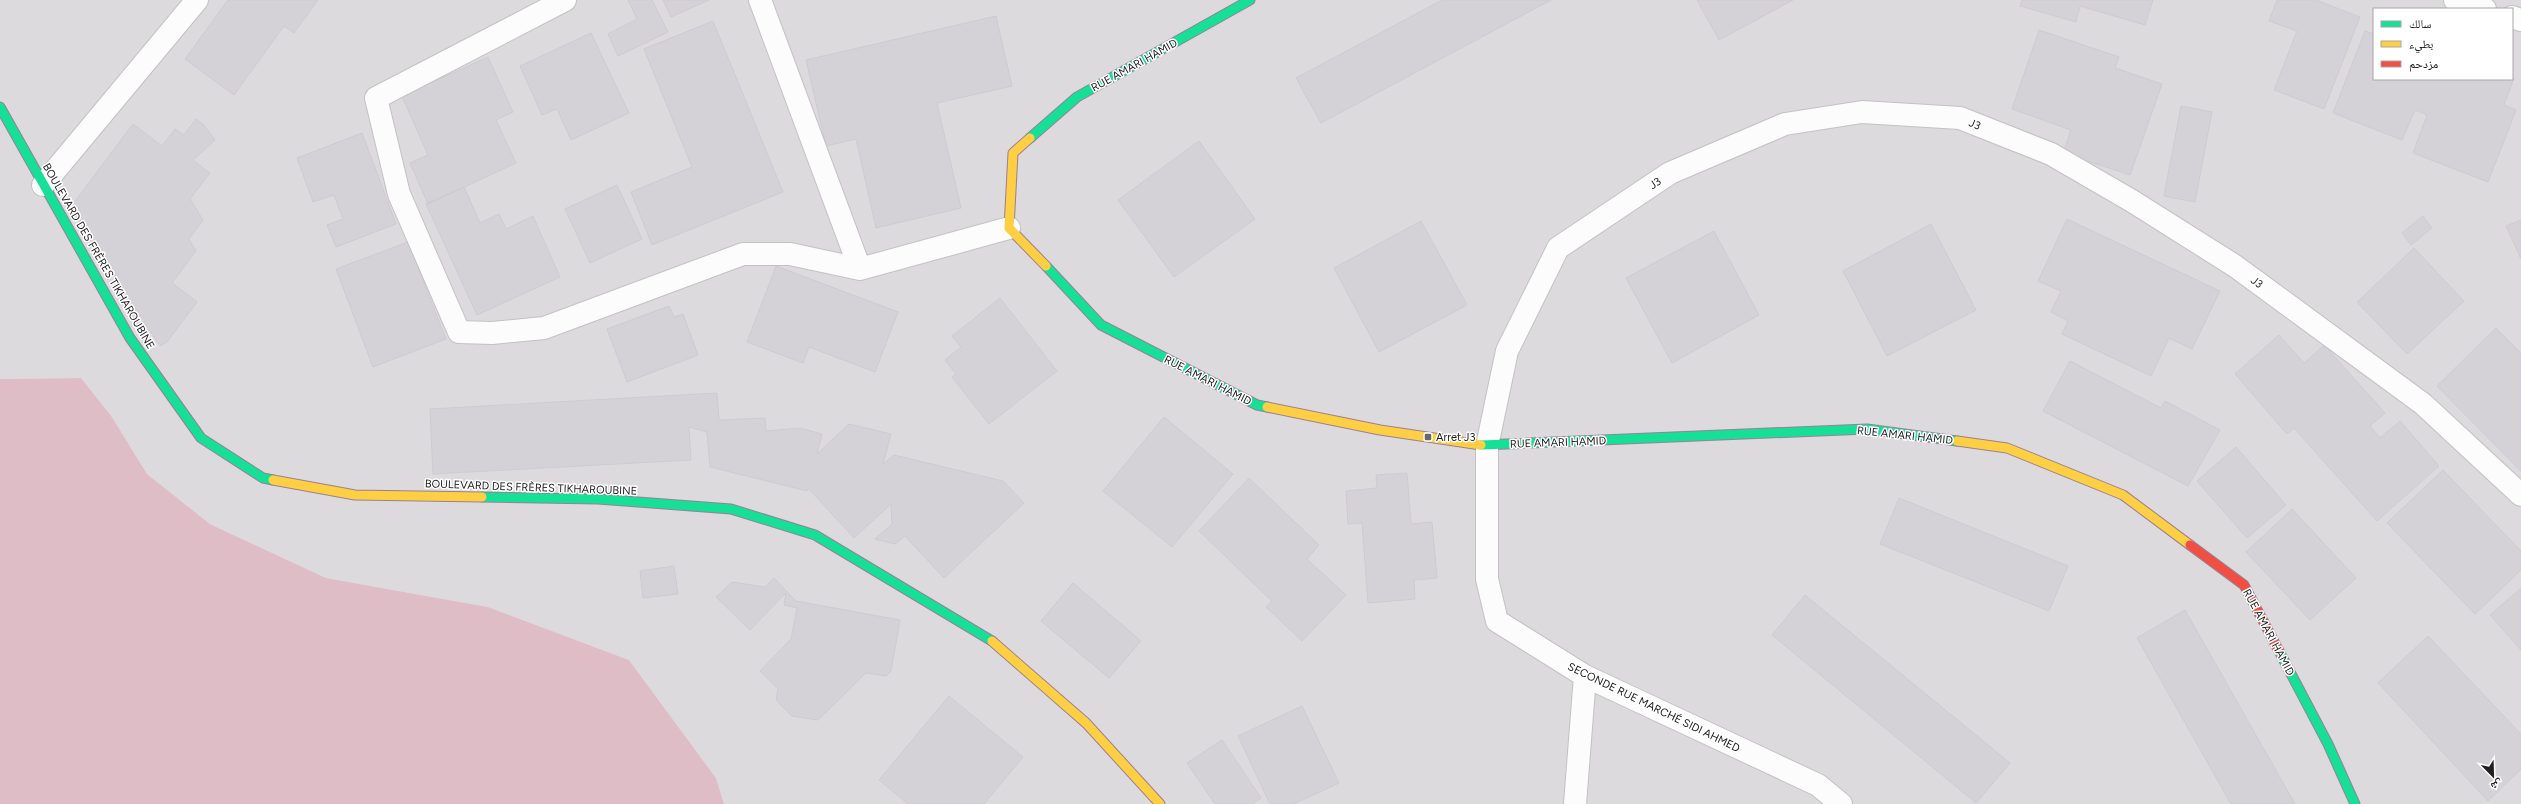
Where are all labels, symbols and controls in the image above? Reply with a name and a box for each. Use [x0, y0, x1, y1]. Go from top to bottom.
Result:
legend [2373, 8, 2513, 80]
text: سالك [2409, 17, 2431, 31]
street label: RUE AMARI HAMID [1089, 36, 1180, 94]
text: بطيء [2409, 37, 2433, 54]
text: مزدحم [2409, 57, 2438, 72]
street label: J3 [1967, 116, 1983, 133]
street label: BOULEVARD DES FRÈRES TIKHAROUBINE [40, 161, 158, 351]
street label: J3 [1647, 175, 1664, 192]
street label: J3 [2248, 274, 2265, 291]
street label: RUE AMARI HAMID [1162, 353, 1254, 408]
street label: RUE AMARI HAMID [1856, 424, 1954, 447]
place label: Arret J3 [1436, 431, 1475, 444]
marker: Arret J3 [1423, 432, 1433, 442]
street label: RUE AMARI HAMID [1510, 434, 1607, 451]
street label: BOULEVARD DES FRÈRES TIKHAROUBINE [425, 476, 637, 498]
street label: RUE AMARI HAMID [2240, 587, 2297, 678]
street label: SECONDE RUE MARCHÉ SIDI AHMED [1566, 660, 1742, 755]
north arrow [2473, 756, 2513, 796]
text: ش [2488, 776, 2505, 793]

